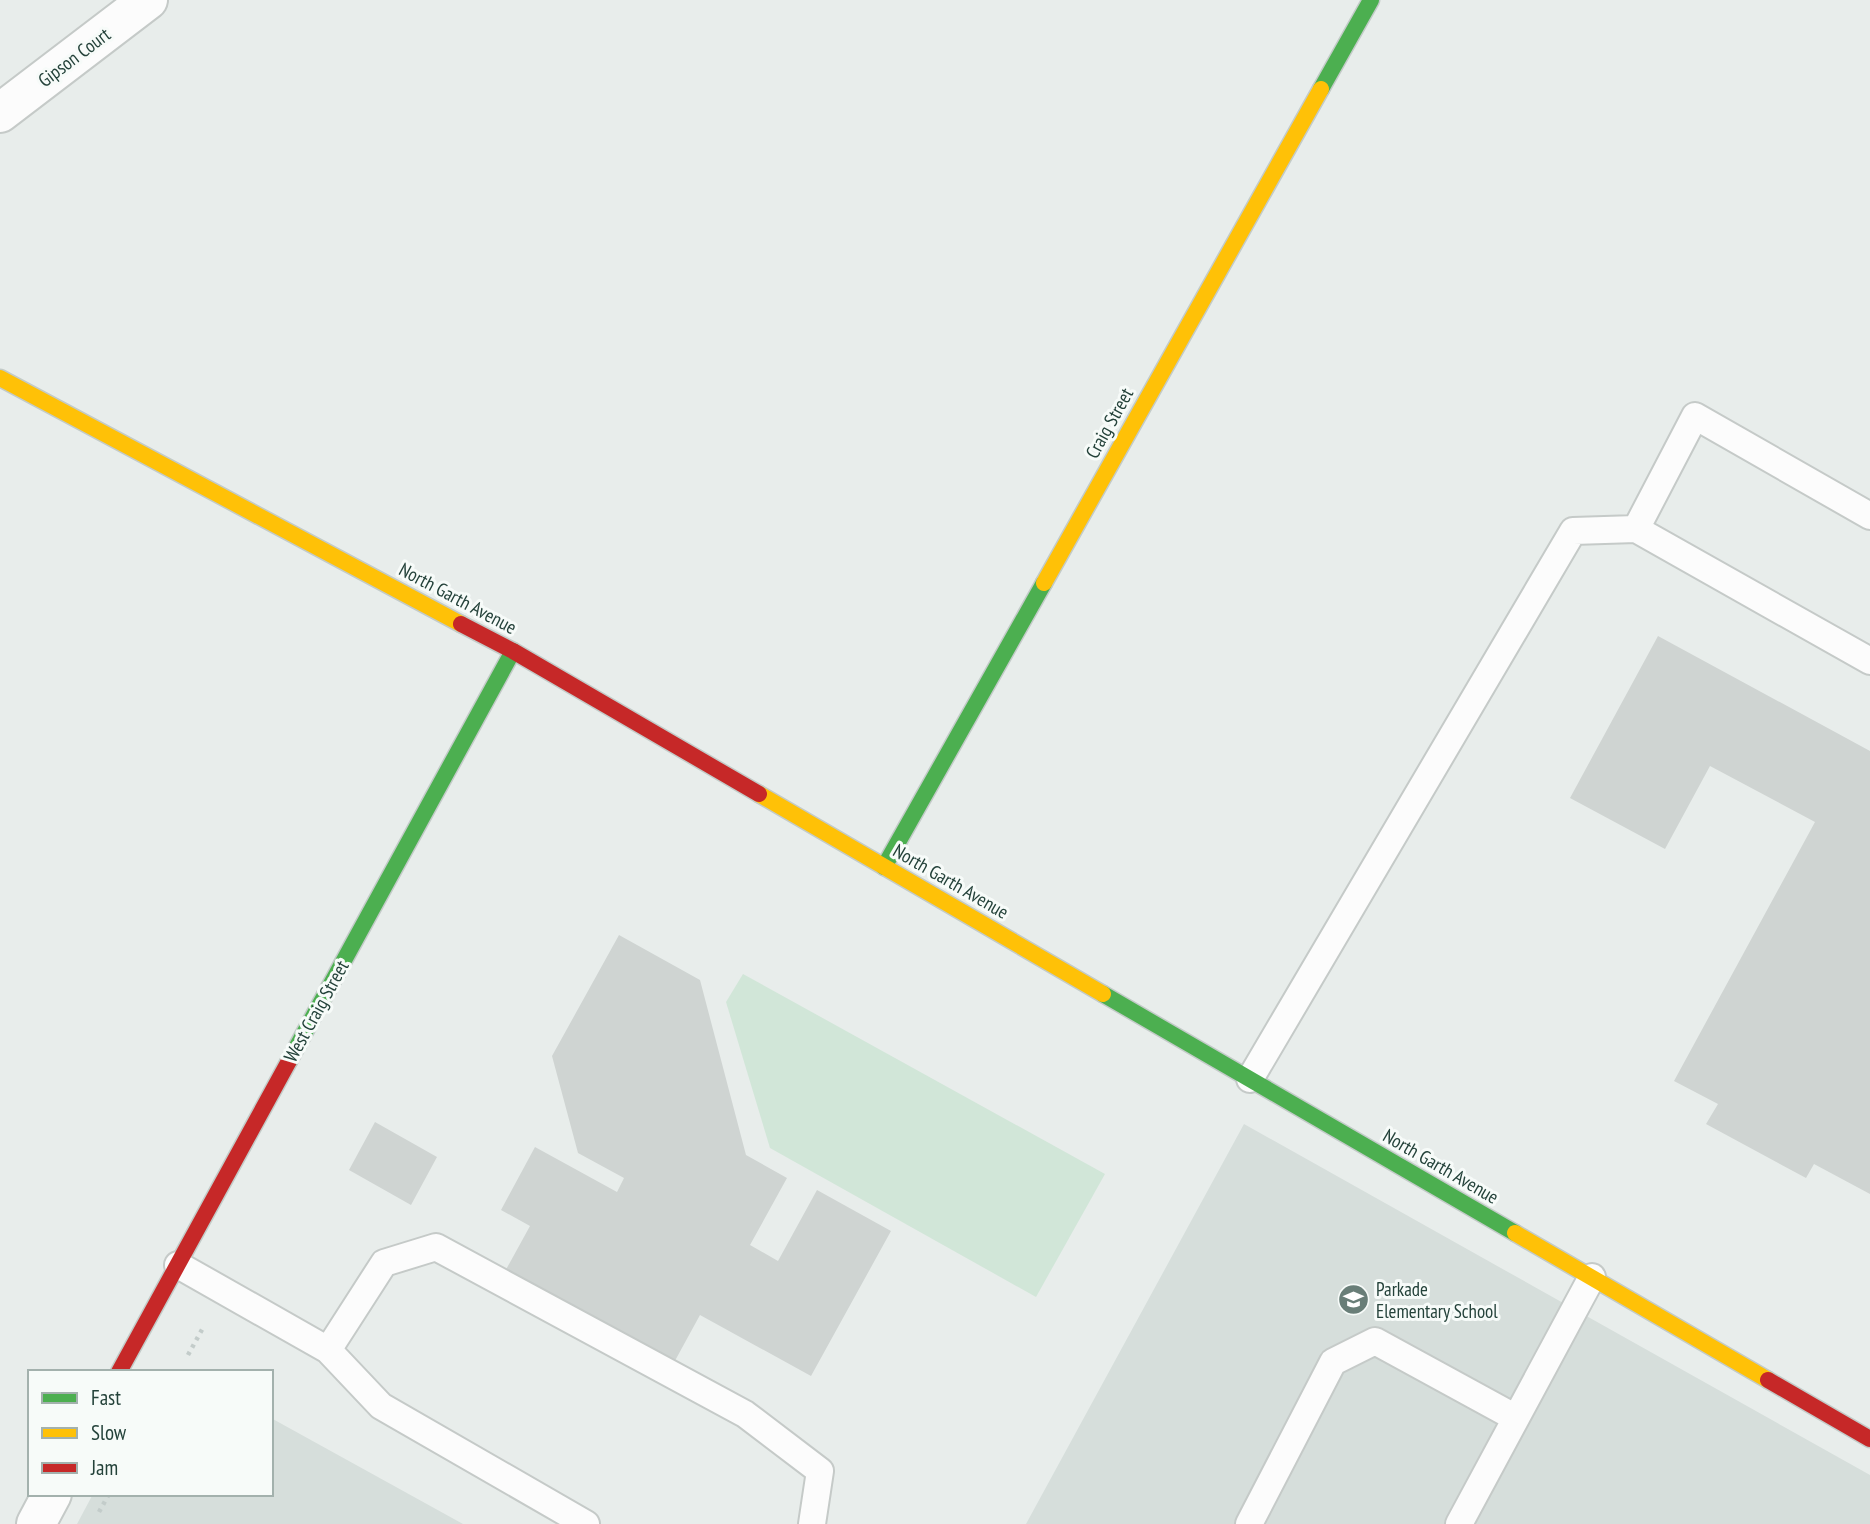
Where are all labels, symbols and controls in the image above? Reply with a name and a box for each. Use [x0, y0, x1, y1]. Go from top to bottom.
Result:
street label: Gipson Court [33, 22, 115, 92]
street label: Craig Street [1080, 383, 1139, 462]
street label: North Garth Avenue [395, 557, 521, 639]
street label: North Garth Avenue [889, 838, 1013, 924]
street label: West Craig Street [278, 955, 354, 1066]
street label: North Garth Avenue [1379, 1123, 1503, 1209]
place label: Parkade Elementary School [1376, 1277, 1498, 1323]
school or university icon: Parkade Elementary School [1336, 1283, 1370, 1317]
legend [28, 1370, 273, 1496]
text: Fast [91, 1384, 121, 1411]
text: Slow [91, 1419, 127, 1446]
text: Jam [90, 1454, 118, 1481]

